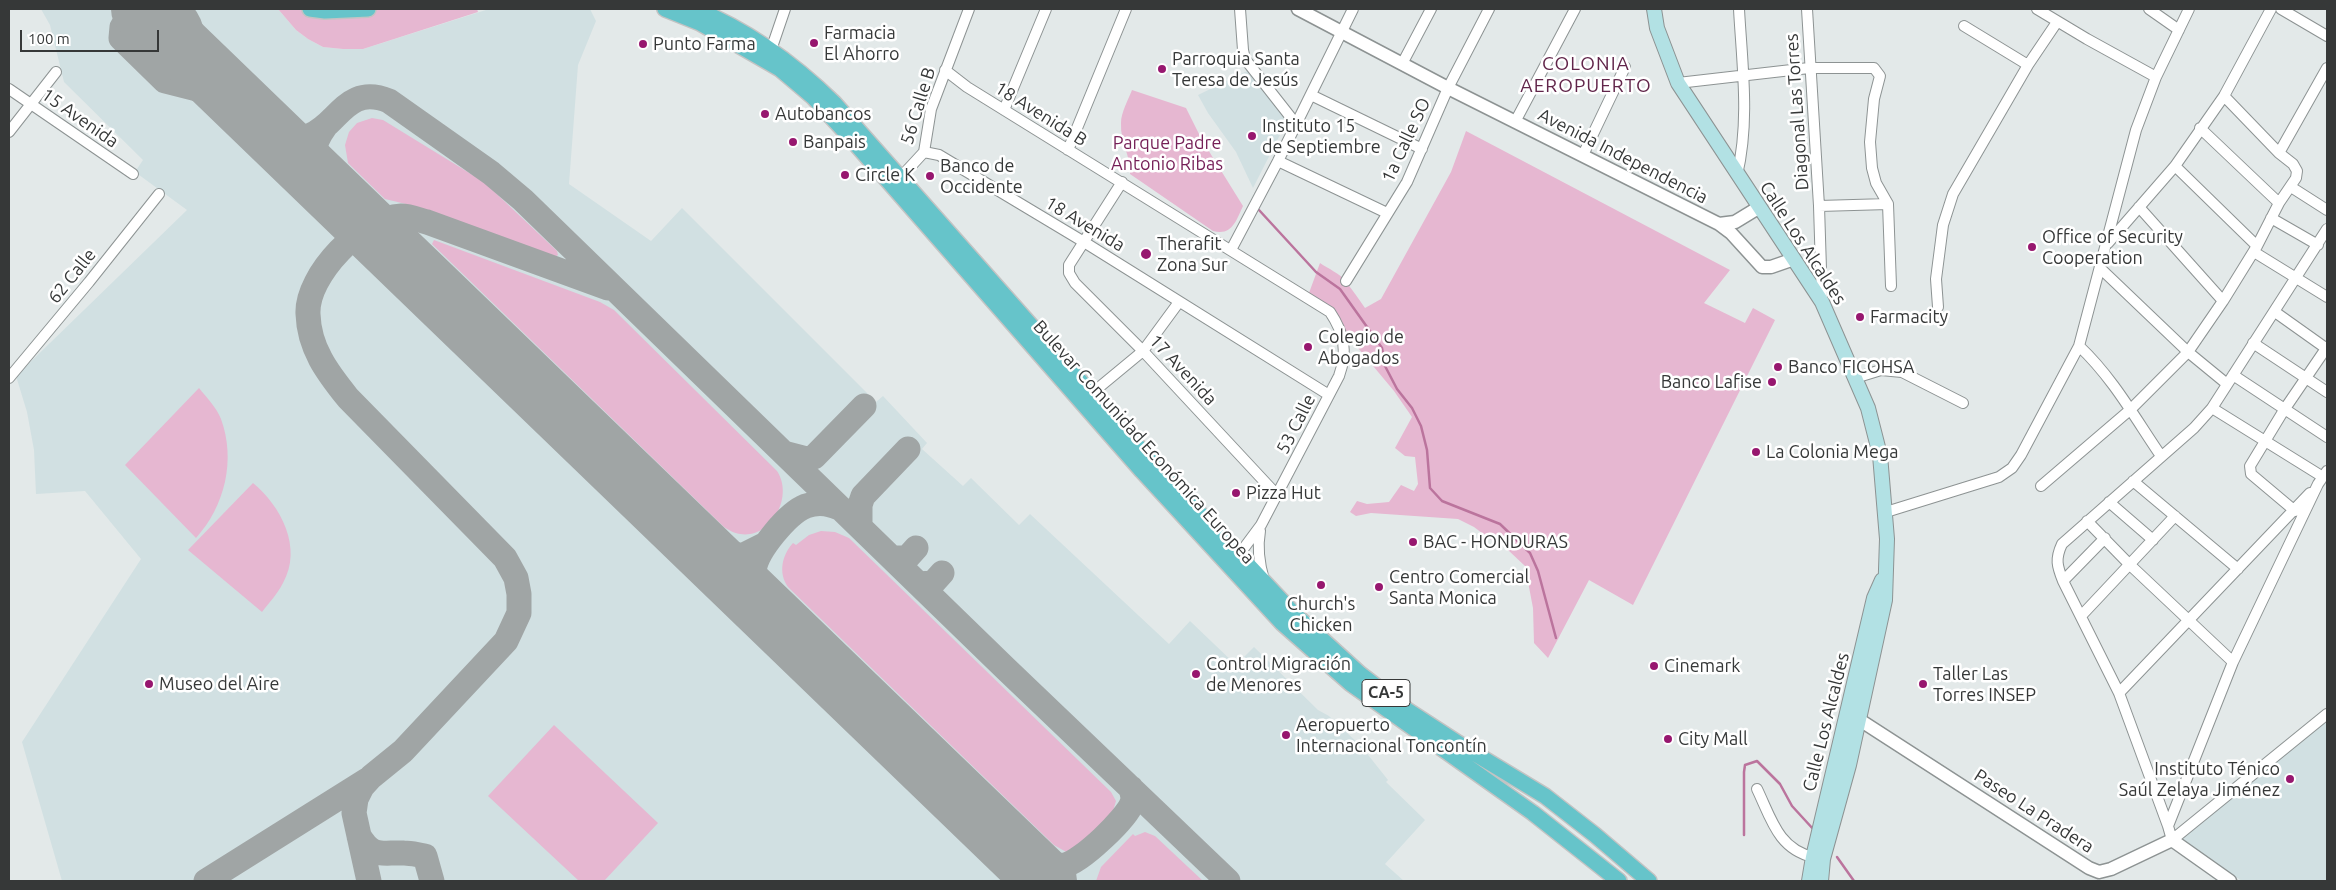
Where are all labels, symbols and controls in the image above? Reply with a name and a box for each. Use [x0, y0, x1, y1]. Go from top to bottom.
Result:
scale bar [22, 20, 161, 52]
place label: Farmacia El Ahorro [824, 22, 900, 64]
text: 100 m [28, 30, 70, 47]
place label: Punto Farma [653, 33, 756, 55]
street label: Diagonal Las Torres [1781, 33, 1813, 191]
marker: Farmacia El Ahorro [808, 37, 820, 49]
marker: Punto Farma [637, 38, 649, 50]
place label: Parroquia Santa Teresa de Jesús [1172, 48, 1300, 90]
district label: COLONIA AEROPUERTO [1519, 53, 1653, 97]
marker: Parroquia Santa Teresa de Jesús [1156, 63, 1168, 75]
street label: 56 Calle B [896, 65, 940, 147]
street label: 18 Avenida B [991, 77, 1091, 151]
street label: 15 Avenida [37, 84, 123, 152]
street label: 1a Calle SO [1377, 94, 1435, 186]
place label: Autobancos [775, 103, 871, 125]
street label: Avenida Independencia [1535, 104, 1711, 208]
marker: Autobancos [759, 108, 771, 120]
place label: Instituto 15 de Septiembre [1262, 115, 1381, 158]
marker: Instituto 15 de Septiembre [1246, 130, 1258, 142]
place label: Banpais [803, 131, 866, 153]
park label: Parque Padre Antonio Ribas [1111, 132, 1223, 174]
marker: Banpais [787, 136, 799, 148]
place label: Banco de Occidente [940, 155, 1023, 198]
place label: Circle K [855, 164, 915, 186]
marker: Circle K [839, 169, 851, 181]
marker: Banco de Occidente [924, 170, 936, 182]
street label: Calle Los Alcaldes [1755, 177, 1851, 309]
street label: 18 Avenida [1041, 192, 1129, 256]
place label: Office of Security Cooperation [2042, 226, 2183, 268]
place label: Therafit Zona Sur [1157, 233, 1228, 276]
marker: Office of Security Cooperation [2026, 241, 2038, 253]
street label: 62 Calle [43, 244, 101, 308]
marker: Therafit Zona Sur [1139, 247, 1153, 261]
place label: Farmacity [1870, 306, 1948, 328]
marker: Farmacity [1854, 311, 1866, 323]
street label: Bulevar Comunidad Económica Europea [1029, 316, 1259, 568]
place label: Colegio de Abogados [1318, 326, 1404, 368]
street label: 17 Avenida [1145, 330, 1221, 410]
marker: Colegio de Abogados [1302, 341, 1314, 353]
place label: Banco FICOHSA [1788, 356, 1914, 378]
marker: Banco FICOHSA [1772, 361, 1784, 373]
place label: Banco Lafise [1661, 371, 1762, 393]
marker: Banco Lafise [1766, 376, 1778, 388]
street label: 53 Calle [1272, 391, 1320, 457]
place label: La Colonia Mega [1766, 441, 1899, 463]
marker: La Colonia Mega [1750, 446, 1762, 458]
place label: Pizza Hut [1246, 482, 1321, 504]
marker: Pizza Hut [1230, 487, 1242, 499]
place label: BAC - HONDURAS [1423, 531, 1568, 553]
marker: BAC - HONDURAS [1407, 536, 1419, 548]
place label: Centro Comercial Santa Monica [1389, 566, 1529, 608]
marker: Church's Chicken [1315, 579, 1327, 591]
marker: Centro Comercial Santa Monica [1373, 581, 1385, 593]
place label: Church's Chicken [1287, 593, 1355, 636]
street label: Calle Los Alcaldes [1798, 650, 1854, 794]
place label: Control Migración de Menores [1206, 653, 1351, 696]
place label: Cinemark [1664, 655, 1740, 677]
marker: Cinemark [1648, 660, 1660, 672]
place label: Taller Las Torres INSEP [1933, 663, 2036, 706]
marker: Control Migración de Menores [1190, 668, 1202, 680]
place label: Museo del Aire [159, 673, 279, 695]
marker: Museo del Aire [143, 678, 155, 690]
marker: Taller Las Torres INSEP [1917, 678, 1929, 690]
road number: CA-5 [1362, 680, 1410, 706]
place label: Aeropuerto Internacional Toncontín [1296, 714, 1487, 756]
place label: City Mall [1678, 728, 1748, 750]
marker: Aeropuerto Internacional Toncontín [1280, 729, 1292, 741]
marker: City Mall [1662, 733, 1674, 745]
place label: Instituto Ténico Saúl Zelaya Jiménez [2119, 758, 2280, 801]
street label: Paseo La Pradera [1970, 764, 2098, 858]
marker: Instituto Ténico Saúl Zelaya Jiménez [2284, 773, 2296, 785]

